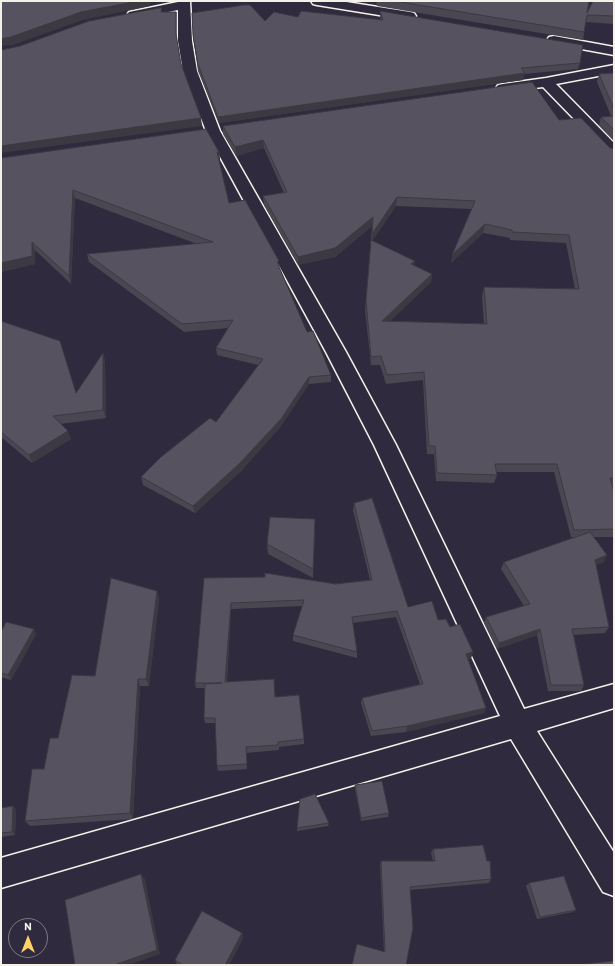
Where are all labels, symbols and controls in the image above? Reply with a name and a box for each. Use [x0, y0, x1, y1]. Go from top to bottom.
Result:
north arrow [8, 918, 48, 958]
text: N [24, 920, 32, 933]

